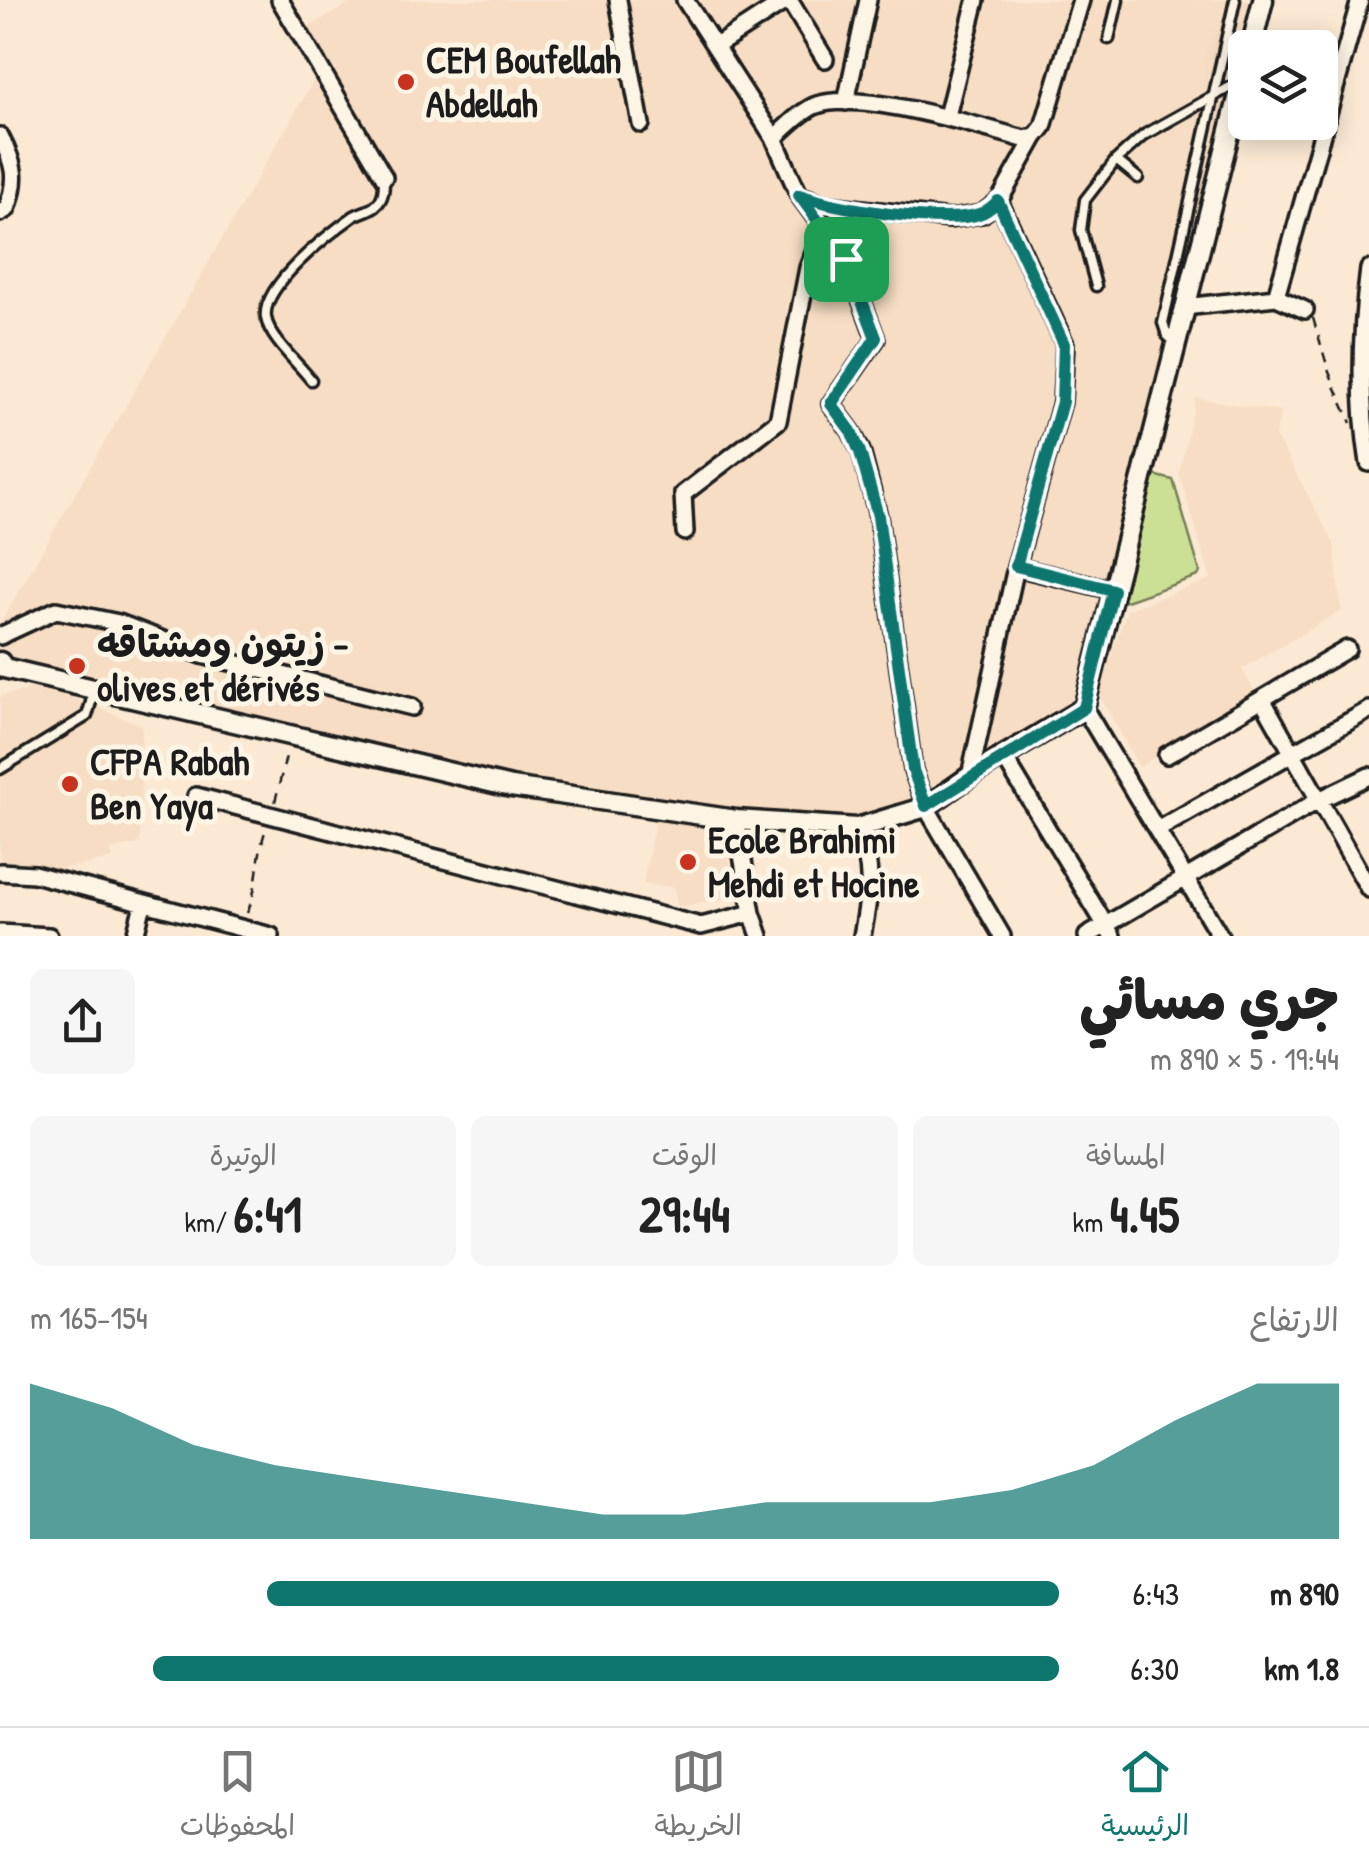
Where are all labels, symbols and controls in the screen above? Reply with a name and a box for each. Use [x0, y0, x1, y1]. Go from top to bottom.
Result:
map controls [1228, 30, 1338, 140]
button: layers [1228, 30, 1338, 140]
place label: CEM Boufellah Abdellah [426, 33, 621, 129]
marker: CEM Boufellah Abdellah [395, 71, 417, 93]
pin [804, 217, 889, 302]
icon: arrive [819, 232, 874, 287]
place label: زيتون ومشتاقه - olives et dérivés [97, 617, 349, 713]
marker: زيتون ومشتاقه - olives et dérivés [66, 655, 88, 677]
place label: CFPA Rabah Ben Yaya [90, 735, 249, 832]
marker: CFPA Rabah Ben Yaya [59, 773, 81, 795]
place label: Ecole Brahimi Mehdi et Hocine [708, 813, 919, 909]
marker: Ecole Brahimi Mehdi et Hocine [677, 851, 699, 873]
text: جري مسائي [1080, 962, 1339, 1036]
button: share [30, 969, 135, 1074]
text: 19:44 · 5 × 890 m [1150, 1037, 1339, 1080]
text: الوتيرة [209, 1136, 277, 1174]
text: الوقت [652, 1136, 717, 1174]
text: المسافة [1086, 1136, 1166, 1174]
text: 6:41 [233, 1180, 302, 1248]
text: 29:44 [639, 1180, 730, 1248]
text: 4.45 [1110, 1180, 1179, 1248]
text: /km [184, 1203, 233, 1241]
text: km [1073, 1203, 1110, 1241]
text: 154–165 m [30, 1296, 148, 1339]
text: الارتفاع [1249, 1298, 1339, 1341]
text: 6:43 [1132, 1572, 1179, 1615]
text: 890 m [1270, 1572, 1339, 1615]
text: 6:30 [1130, 1647, 1179, 1690]
text: 1.8 km [1264, 1647, 1339, 1690]
tab: المحفوظات [180, 1744, 295, 1850]
tab: الخريطة [655, 1744, 742, 1850]
tab: الرئيسية [1101, 1744, 1189, 1850]

